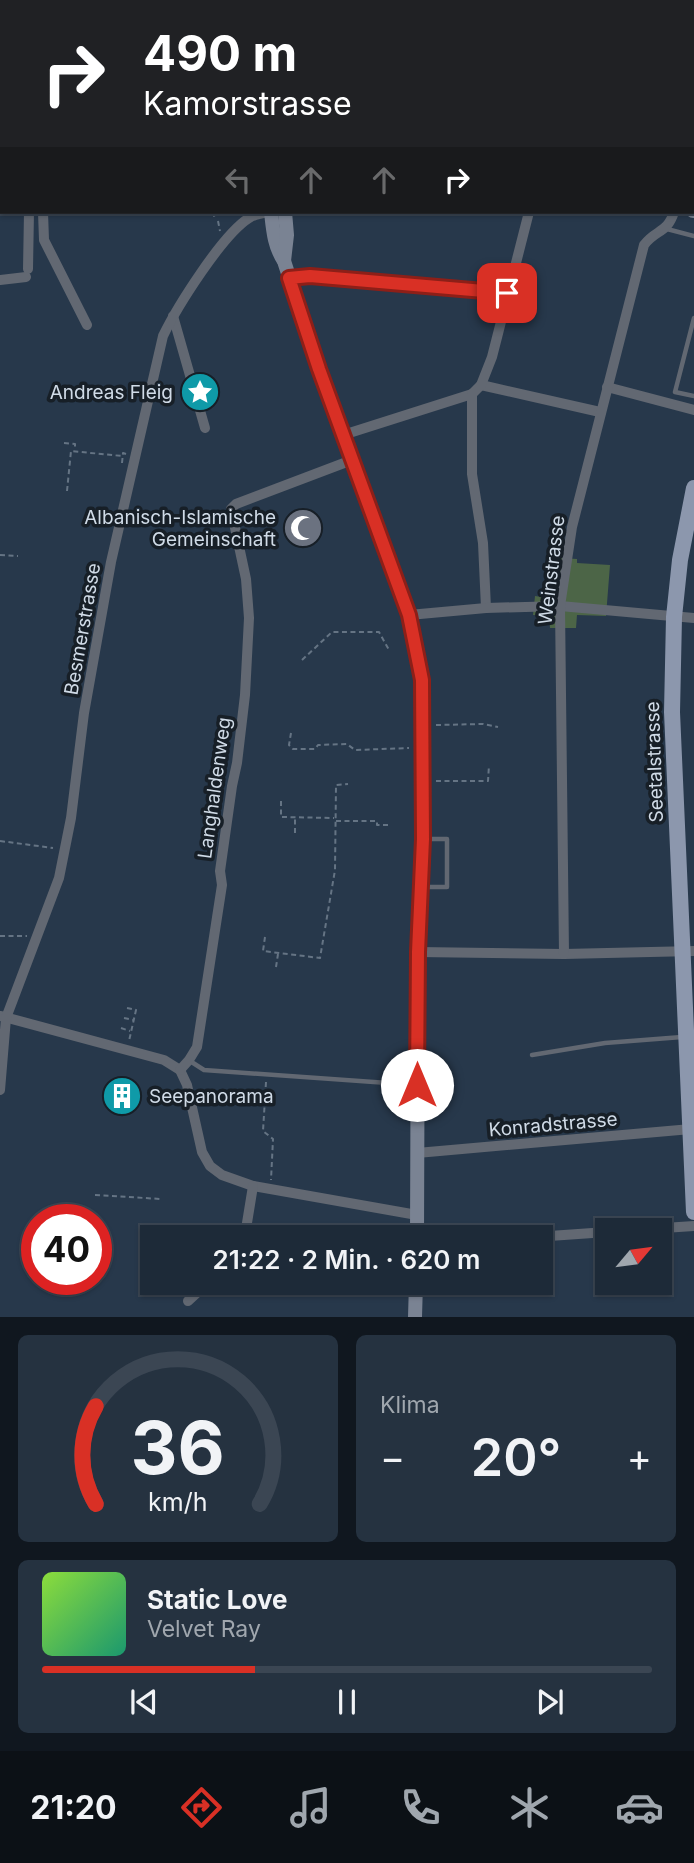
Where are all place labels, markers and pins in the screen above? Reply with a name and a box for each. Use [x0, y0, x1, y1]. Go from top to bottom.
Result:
pin [477, 263, 537, 323]
place icon: Andreas Fleig [179, 371, 221, 413]
place label: Andreas Fleig [50, 381, 173, 404]
place label: Albanisch-Islamische Gemeinschaft [84, 506, 276, 551]
mosque icon: Albanisch-Islamische Gemeinschaft [282, 507, 324, 549]
building icon: Seepanorama [101, 1075, 143, 1117]
place label: Seepanorama [149, 1085, 274, 1108]

